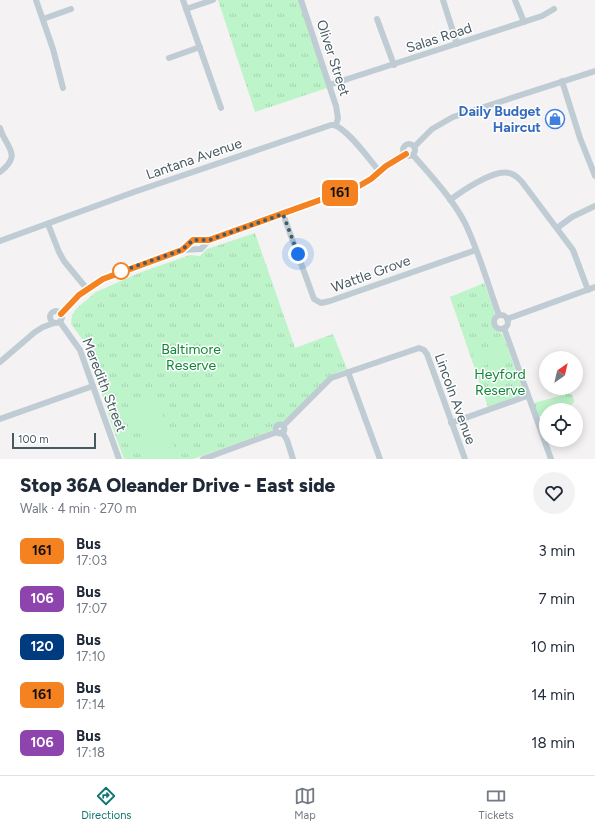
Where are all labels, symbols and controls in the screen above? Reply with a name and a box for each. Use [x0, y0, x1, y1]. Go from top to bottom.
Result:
street label: Oliver Street [313, 18, 353, 98]
street label: Salas Road [404, 19, 474, 57]
place label: Daily Budget Haircut [459, 103, 541, 136]
shop icon: Daily Budget Haircut [544, 108, 566, 130]
street label: Lantana Avenue [144, 135, 245, 183]
line badge: 161 [317, 180, 363, 206]
text: 161 [330, 184, 350, 201]
your location [288, 244, 308, 264]
street label: Wattle Grove [329, 252, 413, 296]
unlabelled marker [112, 262, 130, 280]
street label: Meredith Street [78, 336, 130, 434]
park label: Baltimore Reserve [161, 341, 221, 374]
street label: Lincoln Avenue [431, 351, 479, 447]
north arrow [539, 351, 583, 395]
map controls [539, 351, 583, 447]
park label: Heyford Reserve [474, 366, 526, 399]
button: locate [539, 403, 583, 447]
scale bar [12, 431, 96, 450]
text: 100 m [18, 433, 49, 446]
button: heart [533, 472, 575, 514]
text: Stop 36A Oleander Drive - East side [20, 474, 335, 497]
text: Walk · 4 min · 270 m [20, 501, 137, 516]
text: Bus [76, 535, 101, 553]
text: 161 [32, 542, 52, 559]
text: 3 min [539, 542, 575, 560]
text: 17:03 [76, 553, 107, 568]
text: Bus [76, 583, 101, 601]
text: 106 [30, 590, 54, 607]
text: 7 min [539, 590, 575, 608]
text: 17:07 [76, 601, 107, 616]
text: Bus [76, 631, 101, 649]
text: 120 [30, 638, 54, 655]
text: 10 min [531, 638, 575, 656]
text: 17:10 [76, 649, 105, 664]
text: Bus [76, 679, 101, 697]
text: 161 [32, 686, 52, 703]
text: 14 min [531, 686, 575, 704]
text: 17:14 [76, 697, 105, 712]
text: Bus [76, 727, 101, 745]
text: 106 [30, 734, 54, 751]
text: 18 min [531, 734, 575, 752]
text: 17:18 [76, 745, 105, 760]
tab: Directions [81, 785, 131, 822]
tab: Map [294, 785, 316, 822]
tab: Tickets [479, 785, 514, 822]

